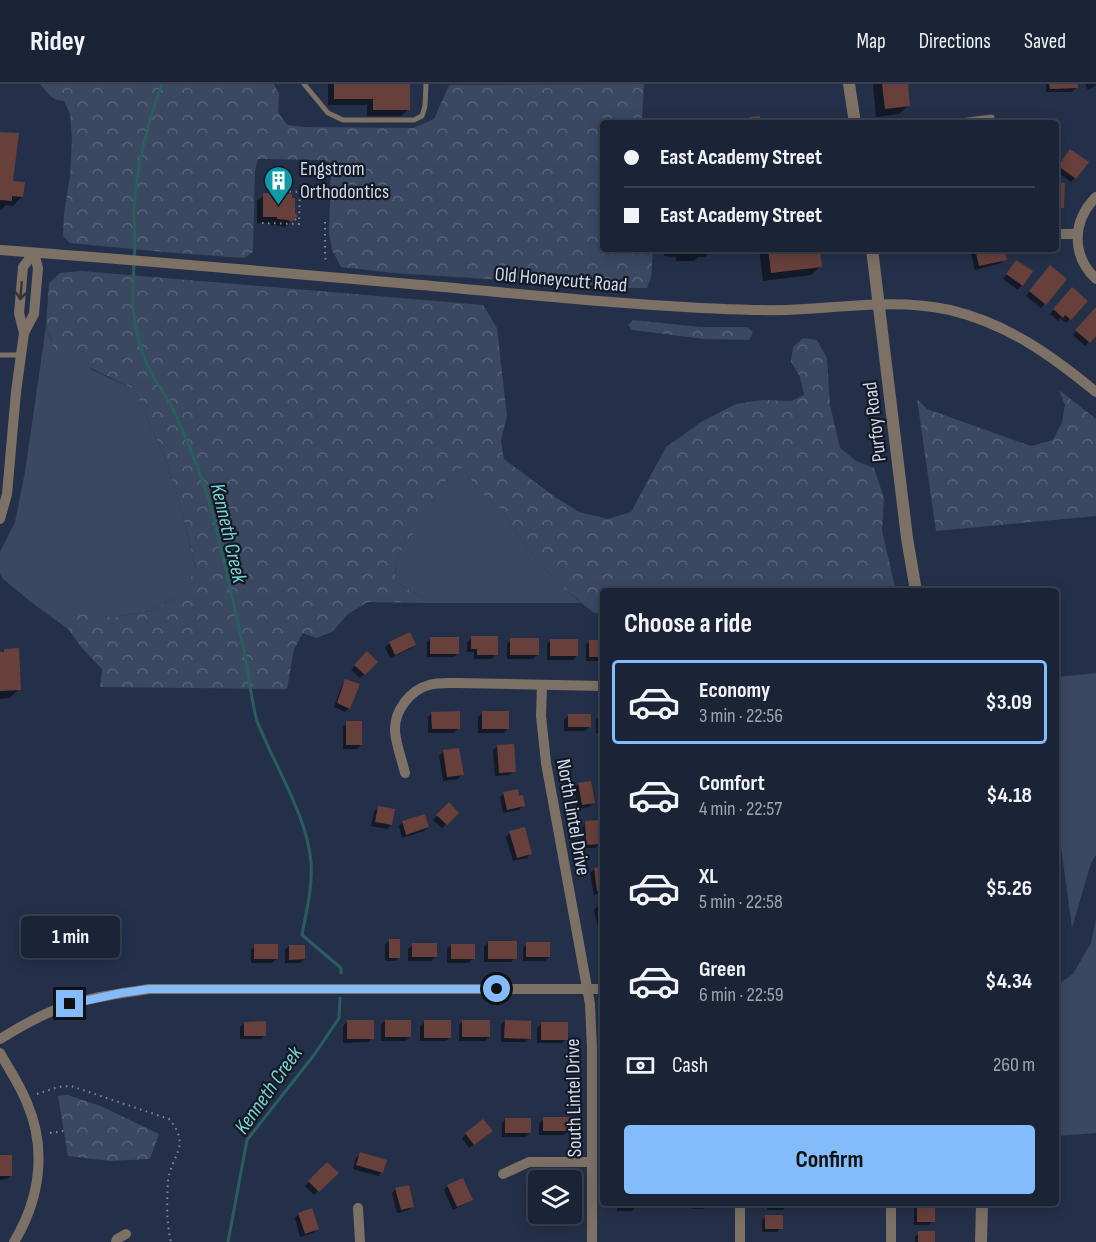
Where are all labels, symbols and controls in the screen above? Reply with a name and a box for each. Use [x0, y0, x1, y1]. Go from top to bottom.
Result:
text: Ridey [30, 25, 85, 58]
text: Map [856, 29, 886, 54]
text: Directions [919, 29, 991, 54]
text: Saved [1024, 29, 1066, 54]
text: East Academy Street [660, 144, 822, 171]
place label: Engstrom Orthodontics [300, 157, 389, 204]
building icon: Engstrom Orthodontics [263, 164, 295, 206]
text: East Academy Street [660, 202, 822, 229]
street label: Old Honeycutt Road [494, 262, 628, 298]
one-way arrow [15, 281, 26, 300]
street label: Purfoy Road [858, 380, 892, 463]
water label: Kenneth Creek [205, 481, 252, 586]
text: Choose a ride [624, 608, 752, 640]
icon: car [627, 675, 681, 729]
text: Economy [699, 677, 770, 704]
text: $3.09 [985, 689, 1032, 716]
text: 3 min · 22:56 [699, 704, 783, 728]
street label: North Lintel Drive [551, 757, 595, 877]
icon: car [627, 768, 681, 822]
text: Comfort [699, 770, 765, 797]
text: $4.18 [986, 782, 1032, 809]
text: 4 min · 22:57 [699, 797, 782, 821]
icon: car [627, 861, 681, 915]
text: XL [699, 863, 718, 890]
text: $5.26 [986, 875, 1032, 902]
text: 5 min · 22:58 [699, 890, 783, 914]
callout: 1 min [20, 917, 119, 959]
text: 1 min [52, 925, 89, 949]
icon: car [627, 954, 681, 1008]
text: Green [699, 956, 746, 983]
text: $4.34 [985, 968, 1032, 995]
route start [483, 975, 510, 1002]
text: 6 min · 22:59 [699, 983, 784, 1007]
route end [56, 990, 83, 1017]
street label: South Lintel Drive [561, 1038, 587, 1158]
water label: Kenneth Creek [229, 1041, 308, 1139]
icon: cash [624, 1049, 657, 1082]
text: Cash [672, 1052, 708, 1079]
text: 260 m [993, 1053, 1035, 1077]
button: Confirm [624, 1125, 1035, 1194]
map controls [528, 1170, 582, 1224]
button: layers [528, 1170, 582, 1224]

